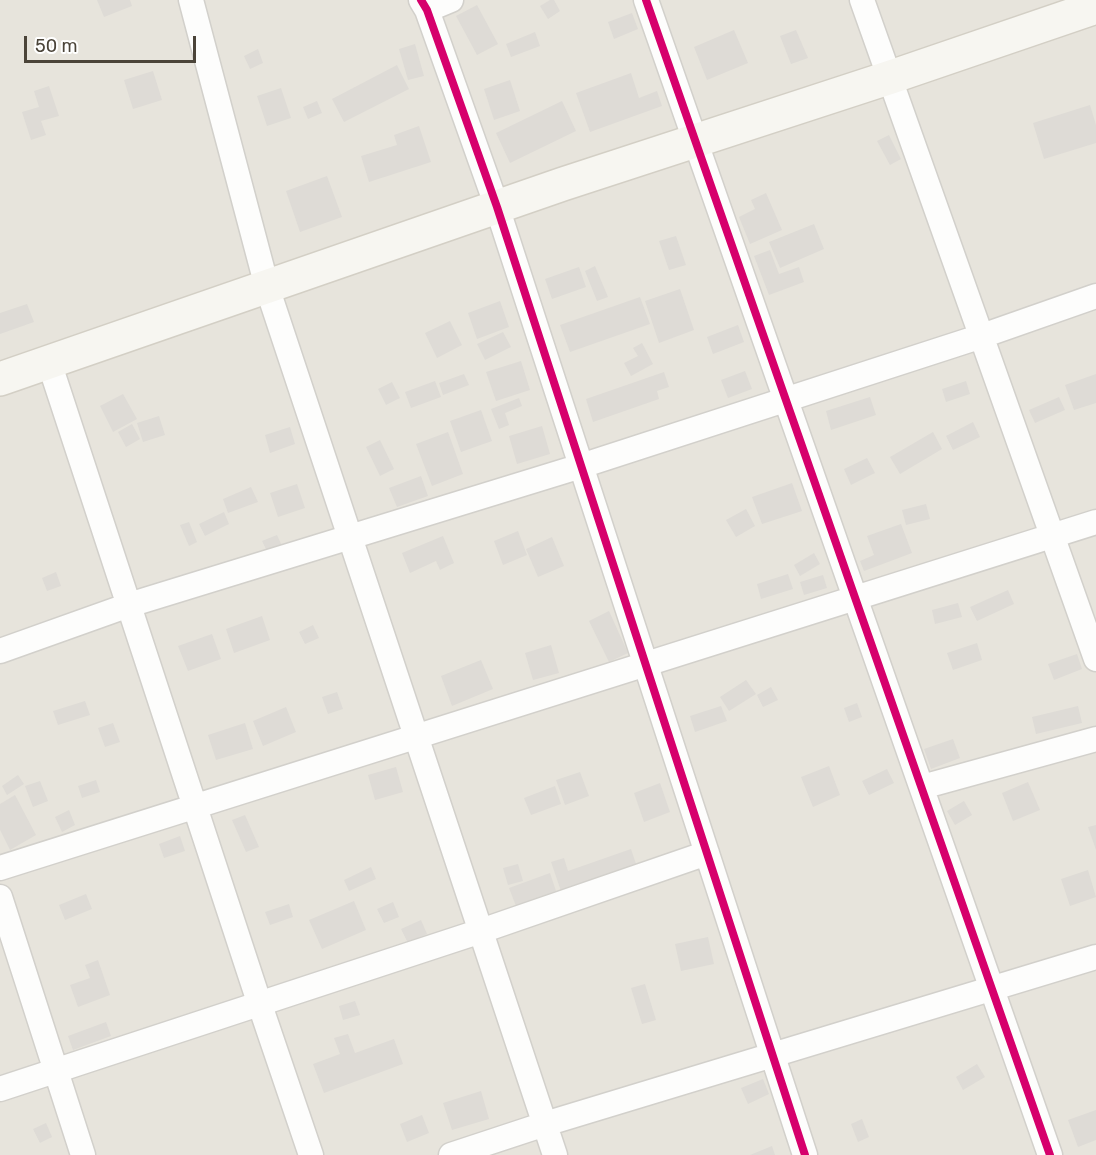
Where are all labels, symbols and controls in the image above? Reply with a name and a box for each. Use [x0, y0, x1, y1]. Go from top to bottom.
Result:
scale bar [27, 24, 200, 62]
text: 50 m [35, 35, 78, 57]

